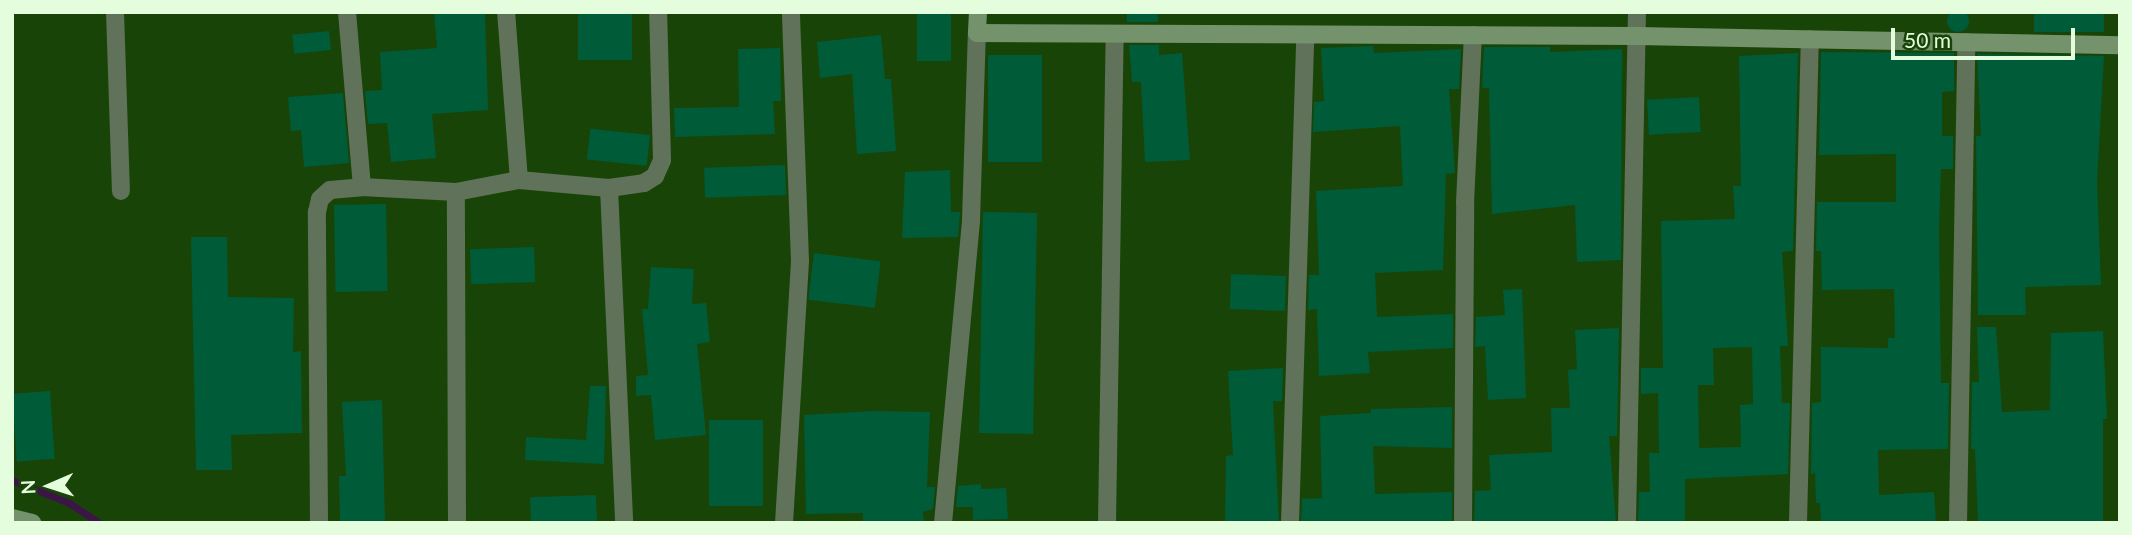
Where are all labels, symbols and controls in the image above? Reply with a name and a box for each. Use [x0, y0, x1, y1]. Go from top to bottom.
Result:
scale bar [1894, 14, 2078, 58]
text: 50 m [1904, 27, 1951, 52]
north arrow [14, 451, 84, 521]
text: N [16, 479, 39, 495]

